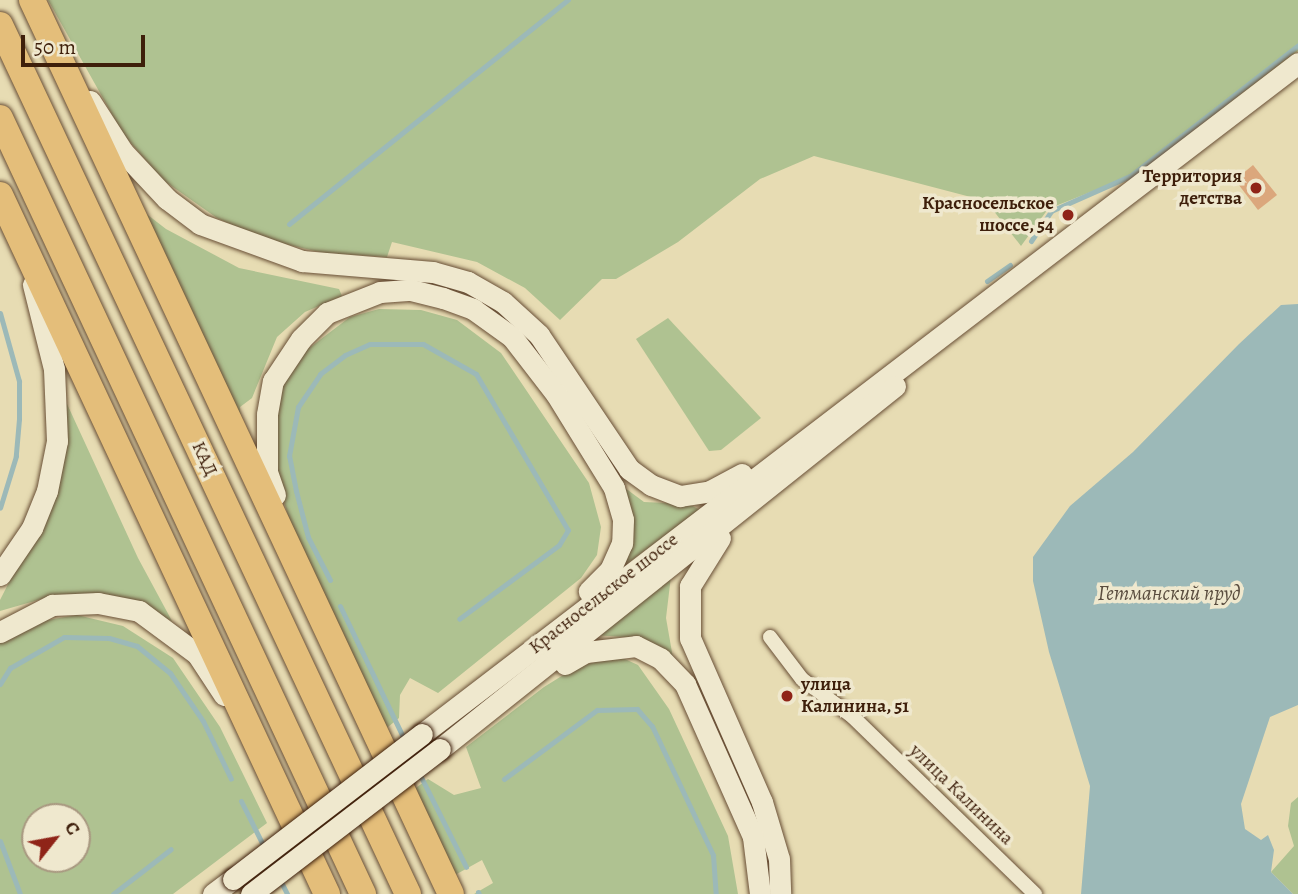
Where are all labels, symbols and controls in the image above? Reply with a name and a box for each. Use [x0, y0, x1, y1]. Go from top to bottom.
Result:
scale bar [24, 21, 149, 65]
text: 50 m [34, 33, 76, 61]
place label: Территория детства [1142, 166, 1242, 210]
marker: Территория детства [1248, 180, 1264, 196]
place label: Красносельское шоссе, 54 [922, 193, 1054, 237]
marker: Красносельское шоссе, 54 [1060, 207, 1076, 223]
street label: КАД [186, 438, 222, 480]
street label: Красносельское шоссе [525, 529, 683, 659]
water label: Гетманский пруд [1098, 580, 1240, 606]
place label: улица Калинина, 51 [801, 674, 910, 718]
marker: улица Калинина, 51 [779, 688, 795, 704]
street label: улица Калинина [904, 740, 1018, 850]
north arrow [21, 803, 91, 873]
text: С [58, 816, 86, 840]

